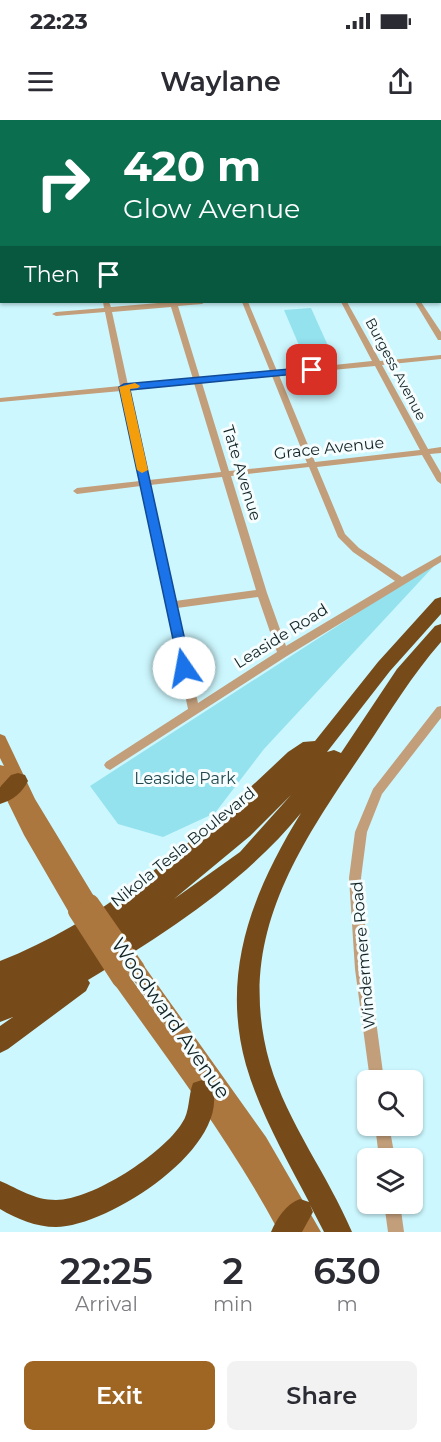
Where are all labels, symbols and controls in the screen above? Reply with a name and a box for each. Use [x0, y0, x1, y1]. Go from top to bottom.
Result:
text: 22:23 [30, 8, 88, 35]
icon: menu [24, 65, 57, 98]
text: Waylane [160, 65, 281, 98]
icon: share [384, 65, 417, 98]
text: 420 m [123, 140, 261, 192]
icon: right [24, 144, 102, 222]
text: Glow Avenue [123, 192, 300, 225]
icon: arrive [92, 258, 125, 291]
text: Then [24, 261, 80, 288]
street label: Burgess Avenue [361, 315, 431, 423]
pin [286, 344, 337, 395]
icon: arrive [295, 353, 328, 386]
street label: Tate Avenue [218, 423, 266, 523]
street label: Grace Avenue [273, 433, 385, 463]
street label: Leaside Road [231, 600, 331, 672]
position arrow [152, 636, 216, 700]
park label: Leaside Park [134, 769, 236, 788]
street label: Nikola Tesla Boulevard [107, 783, 259, 911]
street label: Windermere Road [347, 880, 379, 1030]
street label: Woodward Avenue [106, 933, 236, 1103]
map controls [357, 1070, 423, 1214]
button: search [357, 1070, 423, 1136]
button: layers [357, 1148, 423, 1214]
text: 22:25 [60, 1249, 153, 1293]
text: 2 [222, 1249, 243, 1293]
text: 630 [313, 1249, 381, 1293]
text: Arrival [75, 1292, 138, 1316]
text: min [213, 1292, 253, 1316]
text: m [336, 1292, 358, 1316]
button: Exit [24, 1361, 215, 1430]
button: Share [227, 1361, 417, 1430]

